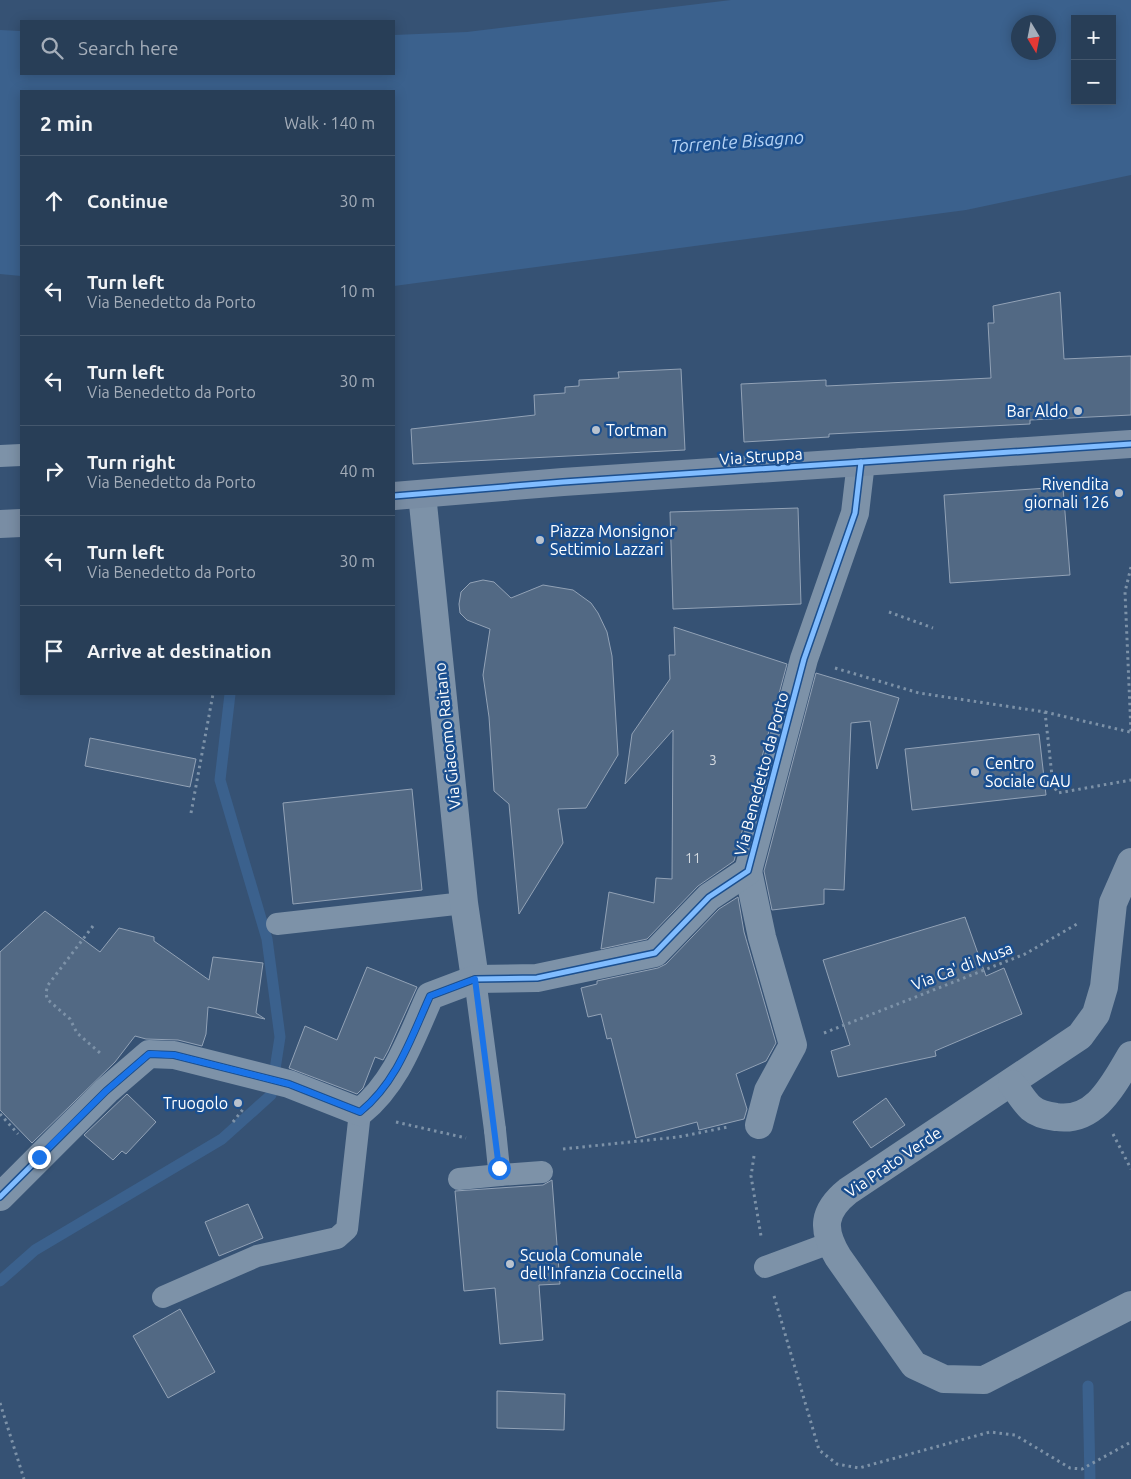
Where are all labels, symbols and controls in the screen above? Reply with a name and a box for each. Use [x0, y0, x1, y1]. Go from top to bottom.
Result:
north arrow [1011, 15, 1056, 60]
map controls [1071, 15, 1116, 105]
button: + [1071, 15, 1116, 60]
search box [20, 20, 395, 75]
icon: search [38, 34, 66, 62]
text: Search here [78, 37, 178, 59]
button: − [1071, 60, 1116, 105]
text: 2 min [40, 111, 93, 135]
text: Walk · 140 m [284, 114, 375, 132]
water label: Torrente Bisagno [670, 126, 805, 156]
icon: ahead [40, 187, 68, 215]
text: Continue [87, 190, 168, 212]
text: 30 m [339, 192, 375, 210]
text: Turn left [87, 271, 165, 293]
icon: left [40, 277, 68, 305]
text: 10 m [339, 282, 375, 300]
text: Via Benedetto da Porto [87, 293, 256, 311]
text: Turn left [87, 361, 165, 383]
icon: left [40, 367, 68, 395]
text: 30 m [339, 372, 375, 390]
text: Via Benedetto da Porto [87, 383, 256, 401]
place label: Bar Aldo [1007, 402, 1068, 420]
marker: Bar Aldo [1072, 405, 1084, 417]
place label: Tortman [606, 421, 667, 439]
marker: Tortman [590, 424, 602, 436]
street label: Via Struppa [719, 444, 803, 468]
text: Turn right [87, 451, 175, 473]
icon: right [40, 457, 68, 485]
text: 40 m [339, 462, 375, 480]
text: Via Benedetto da Porto [87, 473, 256, 491]
place label: Rivendita giornali 126 [1024, 475, 1109, 511]
marker: Rivendita giornali 126 [1113, 487, 1125, 499]
place label: Piazza Monsignor Settimio Lazzari [550, 522, 675, 558]
marker: Piazza Monsignor Settimio Lazzari [534, 534, 546, 546]
text: Turn left [87, 541, 165, 563]
icon: left [40, 547, 68, 575]
text: 30 m [339, 552, 375, 570]
text: Via Benedetto da Porto [87, 563, 256, 581]
icon: arrive [40, 637, 68, 665]
text: Arrive at destination [87, 640, 272, 662]
street label: Via Giacomo Raitano [430, 662, 464, 810]
street label: Via Benedetto da Porto [730, 690, 792, 858]
house number: 3 [709, 752, 717, 768]
place label: Centro Sociale GAU [985, 754, 1071, 790]
marker: Centro Sociale GAU [969, 766, 981, 778]
house number: 11 [685, 850, 701, 866]
street label: Via Ca' di Musa [909, 938, 1015, 994]
place label: Truogolo [163, 1094, 228, 1112]
marker: Truogolo [232, 1097, 244, 1109]
street label: Via Prato Verde [841, 1123, 945, 1201]
route end [28, 1146, 51, 1169]
route start [488, 1157, 511, 1180]
place label: Scuola Comunale dell'Infanzia Coccinella [520, 1246, 683, 1282]
marker: Scuola Comunale dell'Infanzia Coccinella [504, 1258, 516, 1270]

